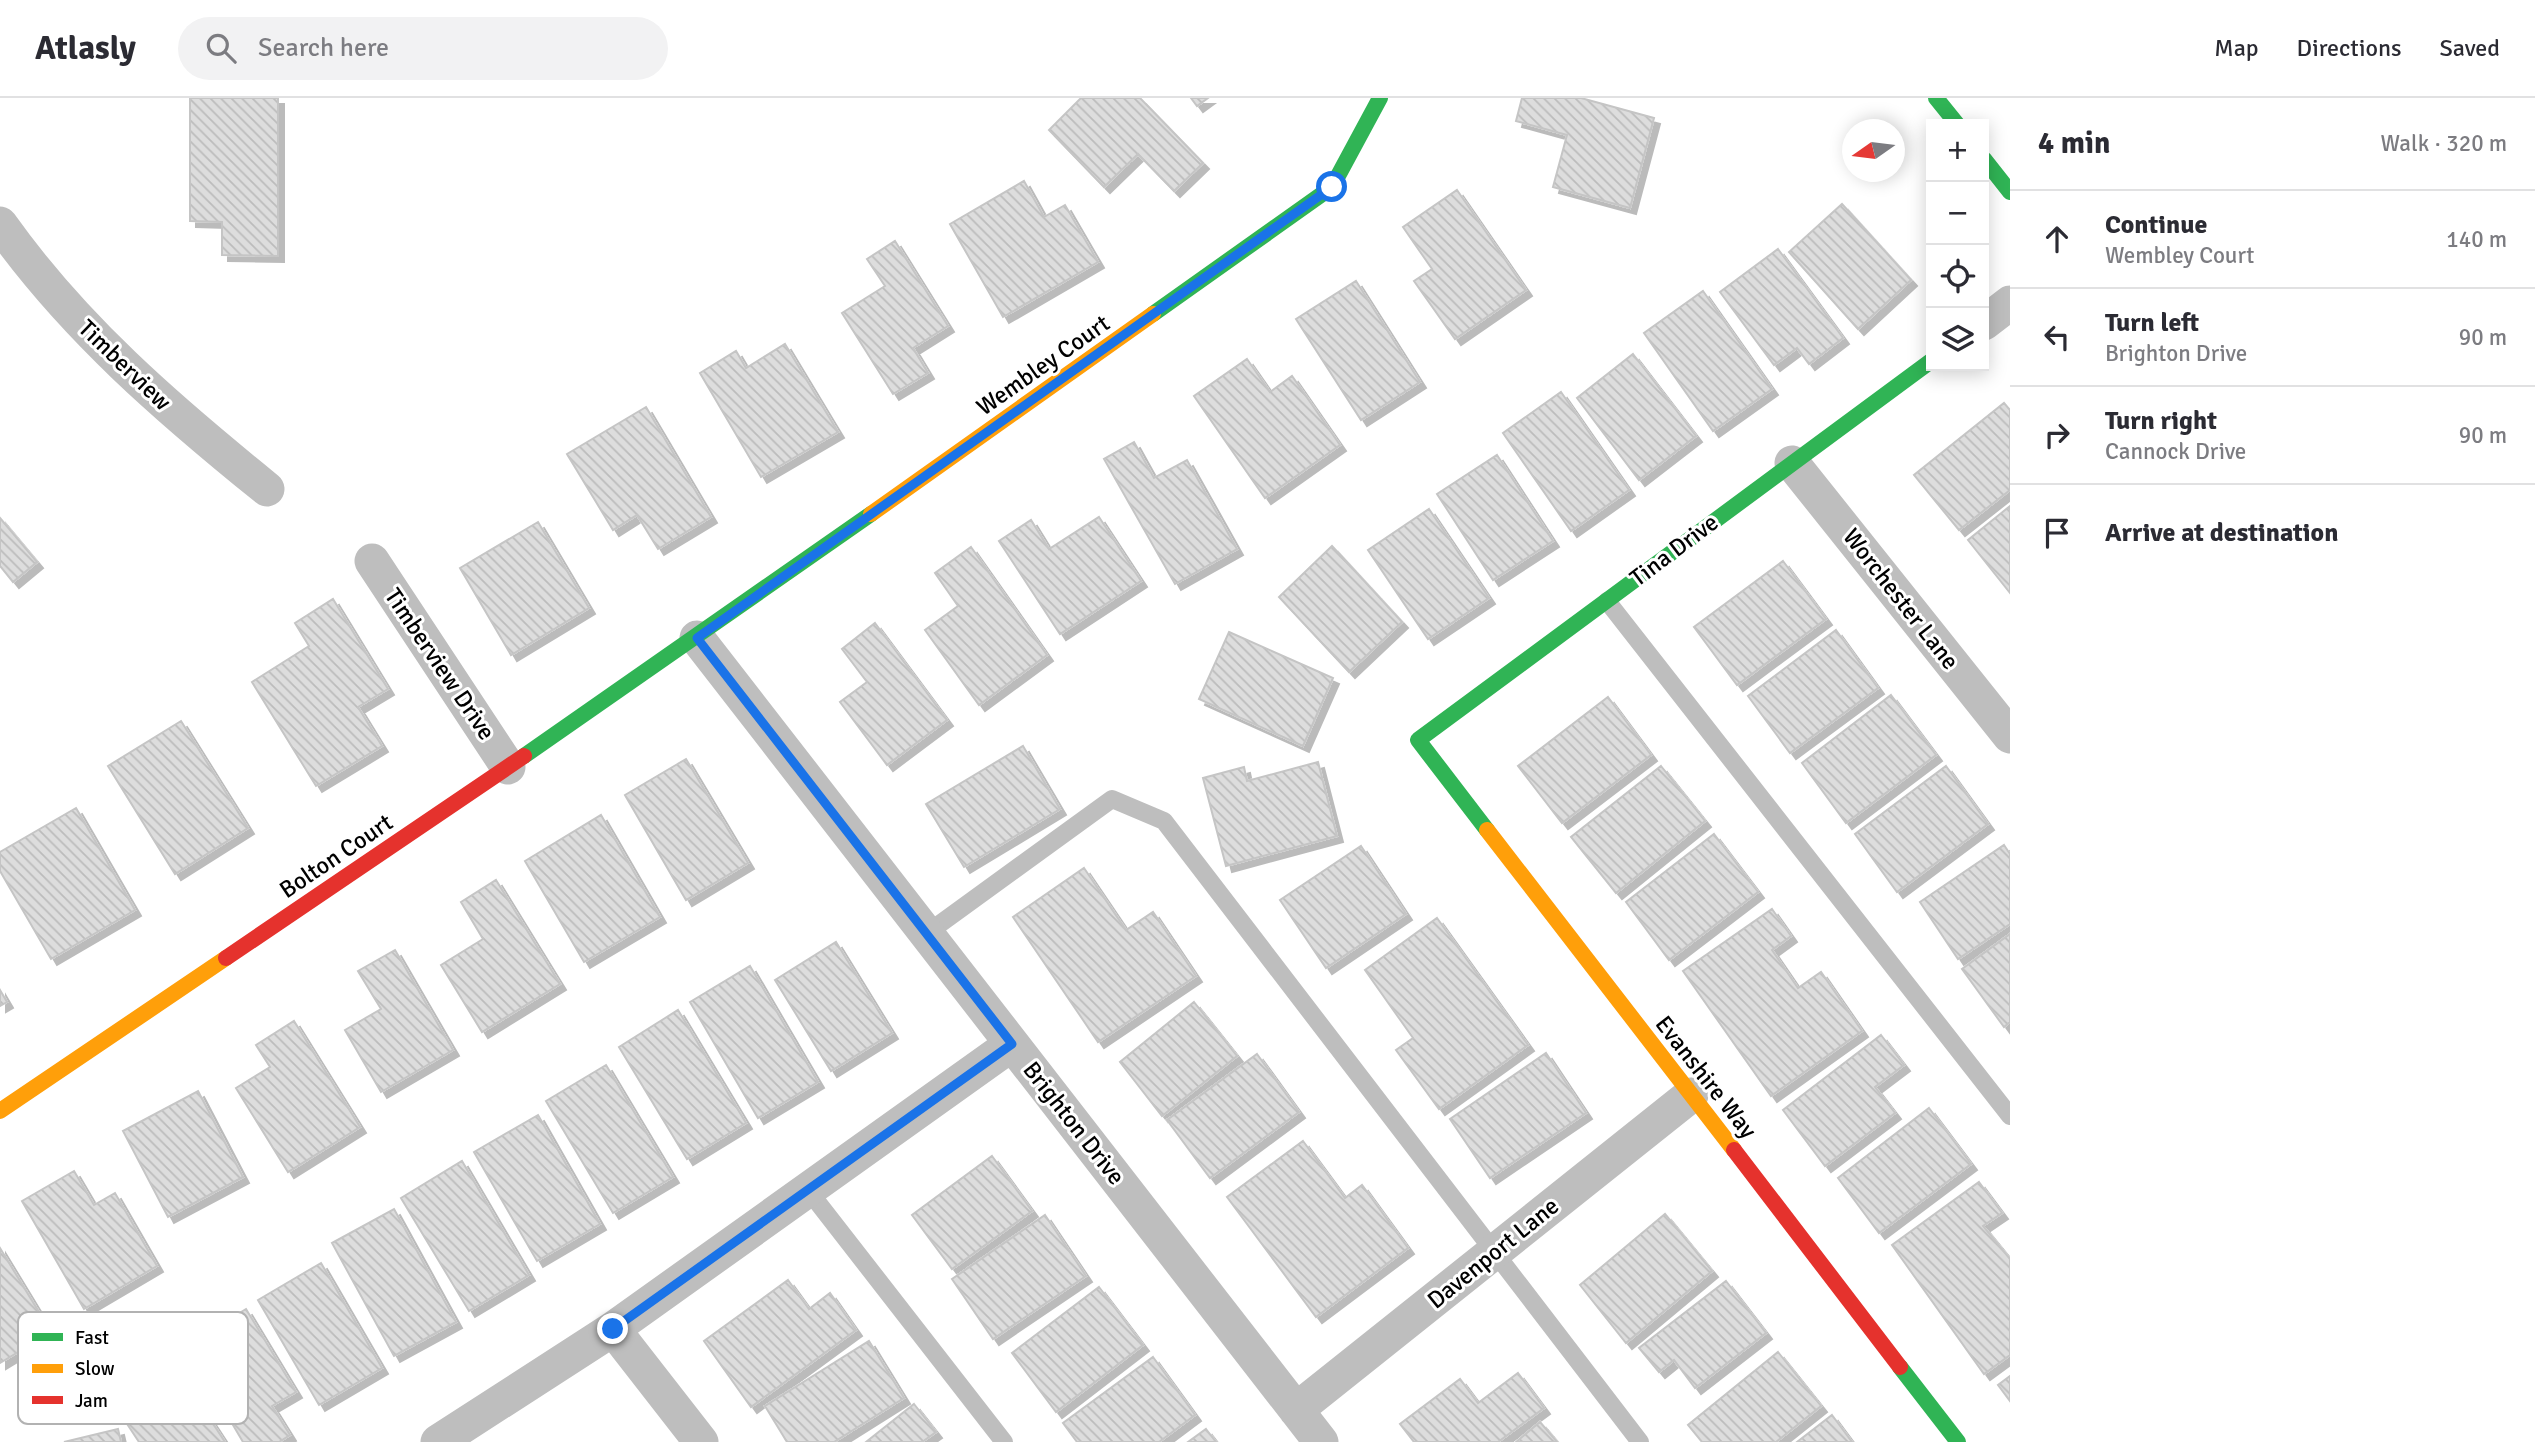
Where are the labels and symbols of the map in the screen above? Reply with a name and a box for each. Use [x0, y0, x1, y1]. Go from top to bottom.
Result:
north arrow [1842, 119, 1905, 182]
route start [1316, 171, 1347, 202]
street label: Wembley Court [971, 308, 1115, 422]
street label: Timberview [72, 313, 178, 417]
street label: Tina Drive [1624, 507, 1724, 593]
street label: Worchester Lane [1837, 522, 1965, 676]
street label: Timberview Drive [378, 582, 502, 746]
street label: Bolton Court [274, 807, 398, 905]
street label: Evanshire Way [1649, 1010, 1763, 1144]
street label: Brighton Drive [1017, 1055, 1131, 1191]
street label: Davenport Lane [1421, 1191, 1565, 1315]
legend [18, 1312, 248, 1424]
route end [597, 1313, 628, 1344]
text: Fast [75, 1326, 109, 1350]
text: Slow [75, 1357, 115, 1381]
text: Jam [75, 1389, 108, 1413]

